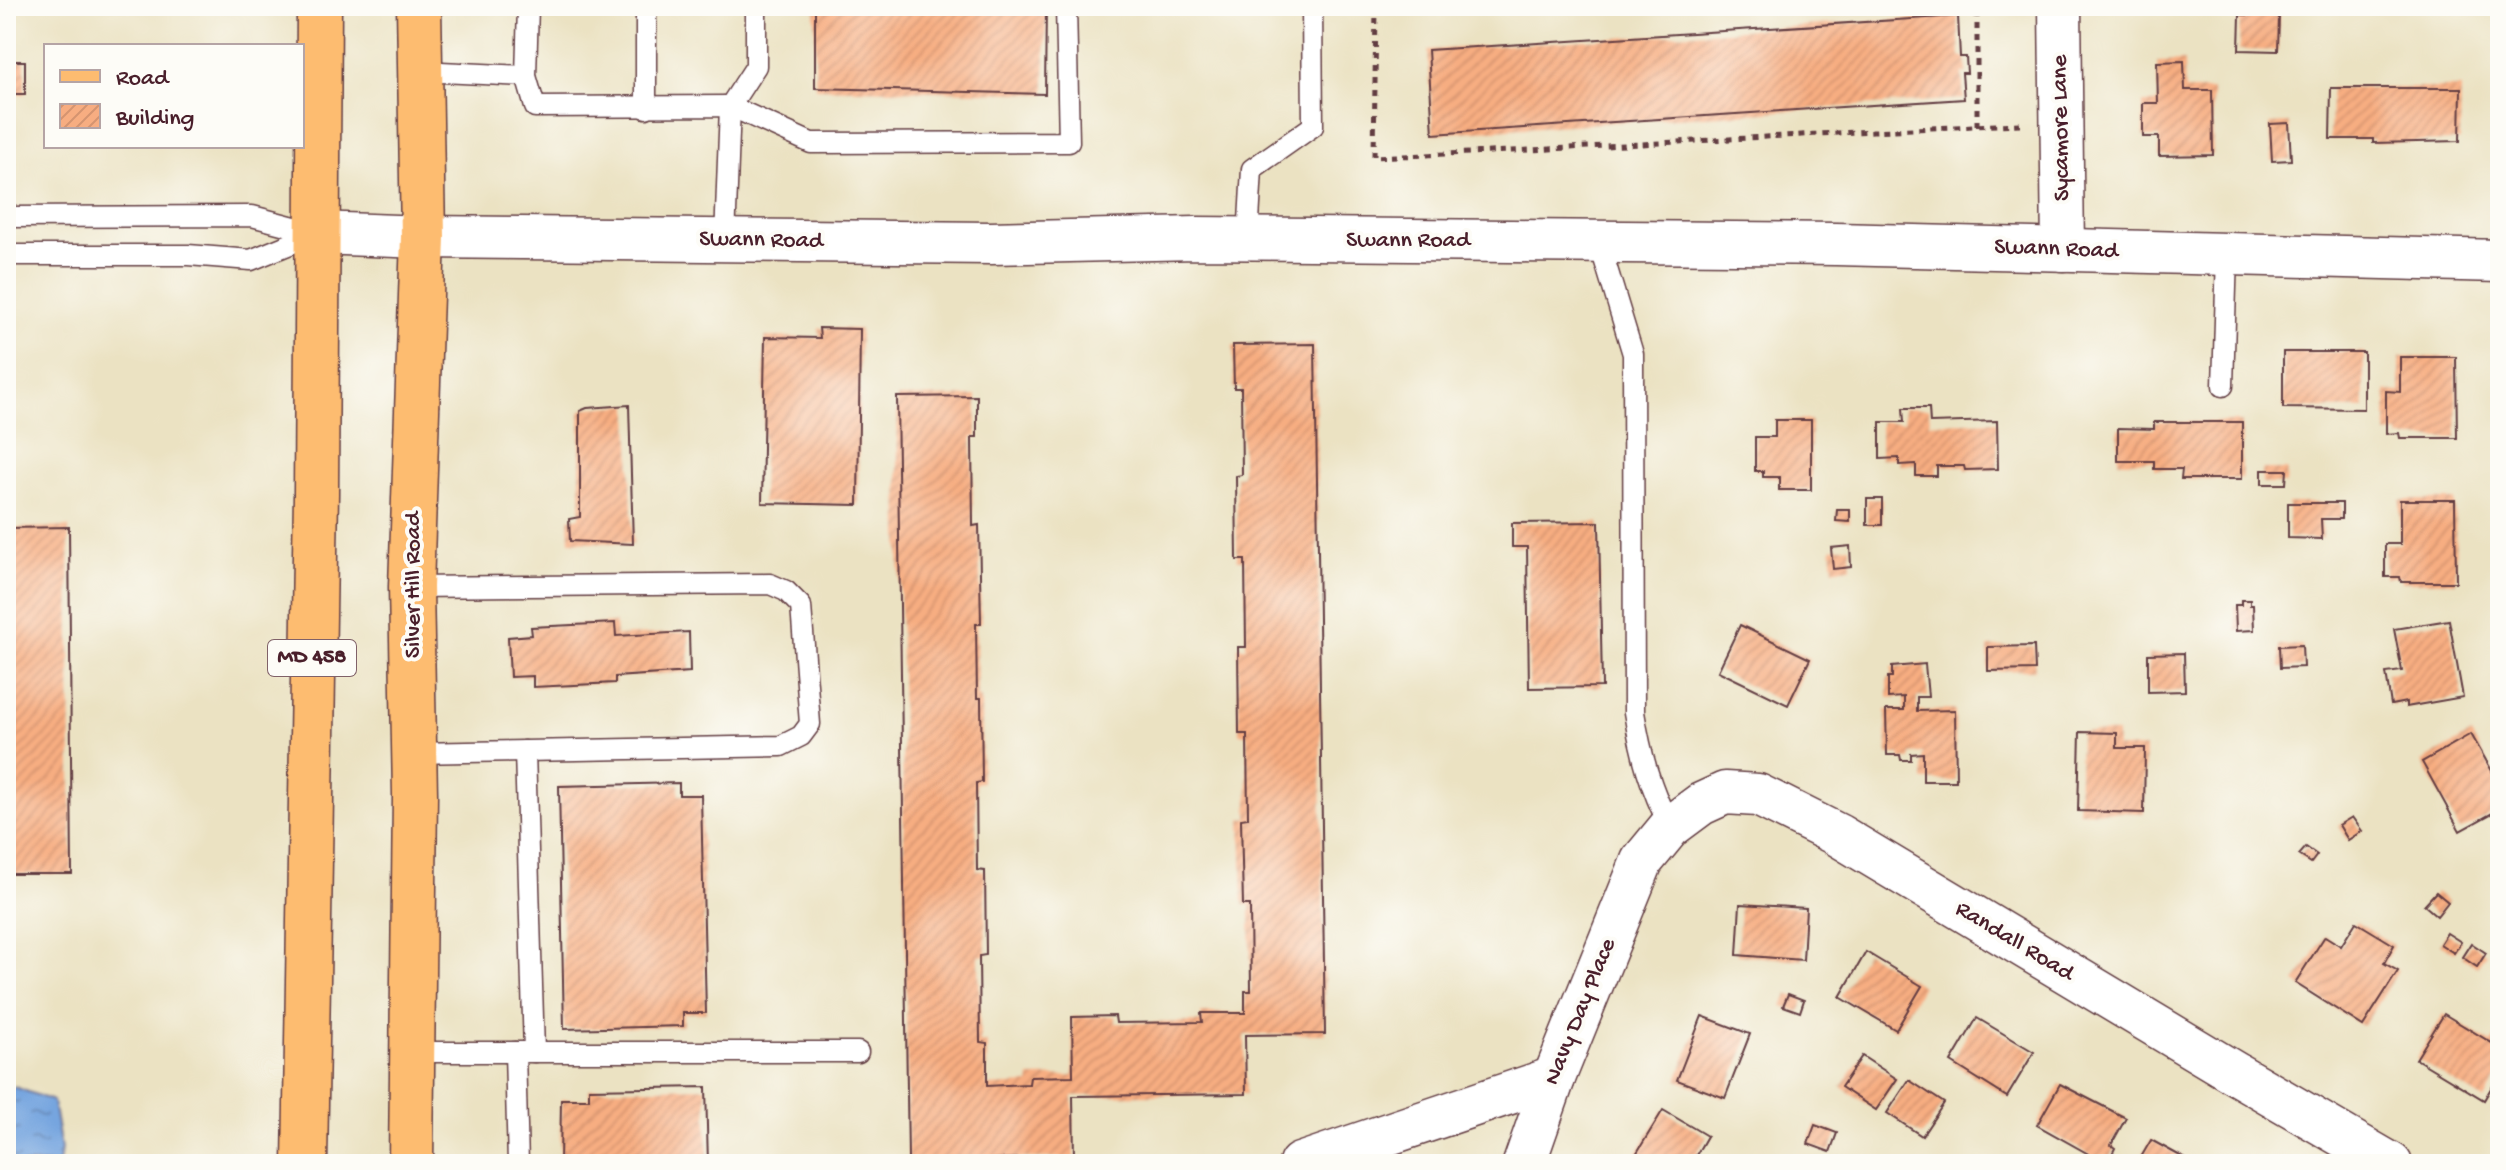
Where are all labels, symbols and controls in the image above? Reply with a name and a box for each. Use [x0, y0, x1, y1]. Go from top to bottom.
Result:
legend [44, 44, 304, 148]
street label: Sycamore Lane [2046, 54, 2078, 201]
text: Road [116, 65, 170, 94]
text: Building [115, 105, 194, 134]
street label: Swann Road [699, 225, 825, 257]
street label: Swann Road [1346, 227, 1472, 256]
street label: Swann Road [1994, 233, 2120, 267]
street label: Silver Hill Road [400, 510, 429, 658]
road number: MD 458 [268, 640, 356, 676]
street label: Randall Road [1949, 895, 2080, 990]
street label: Navy Day Place [1538, 934, 1624, 1090]

